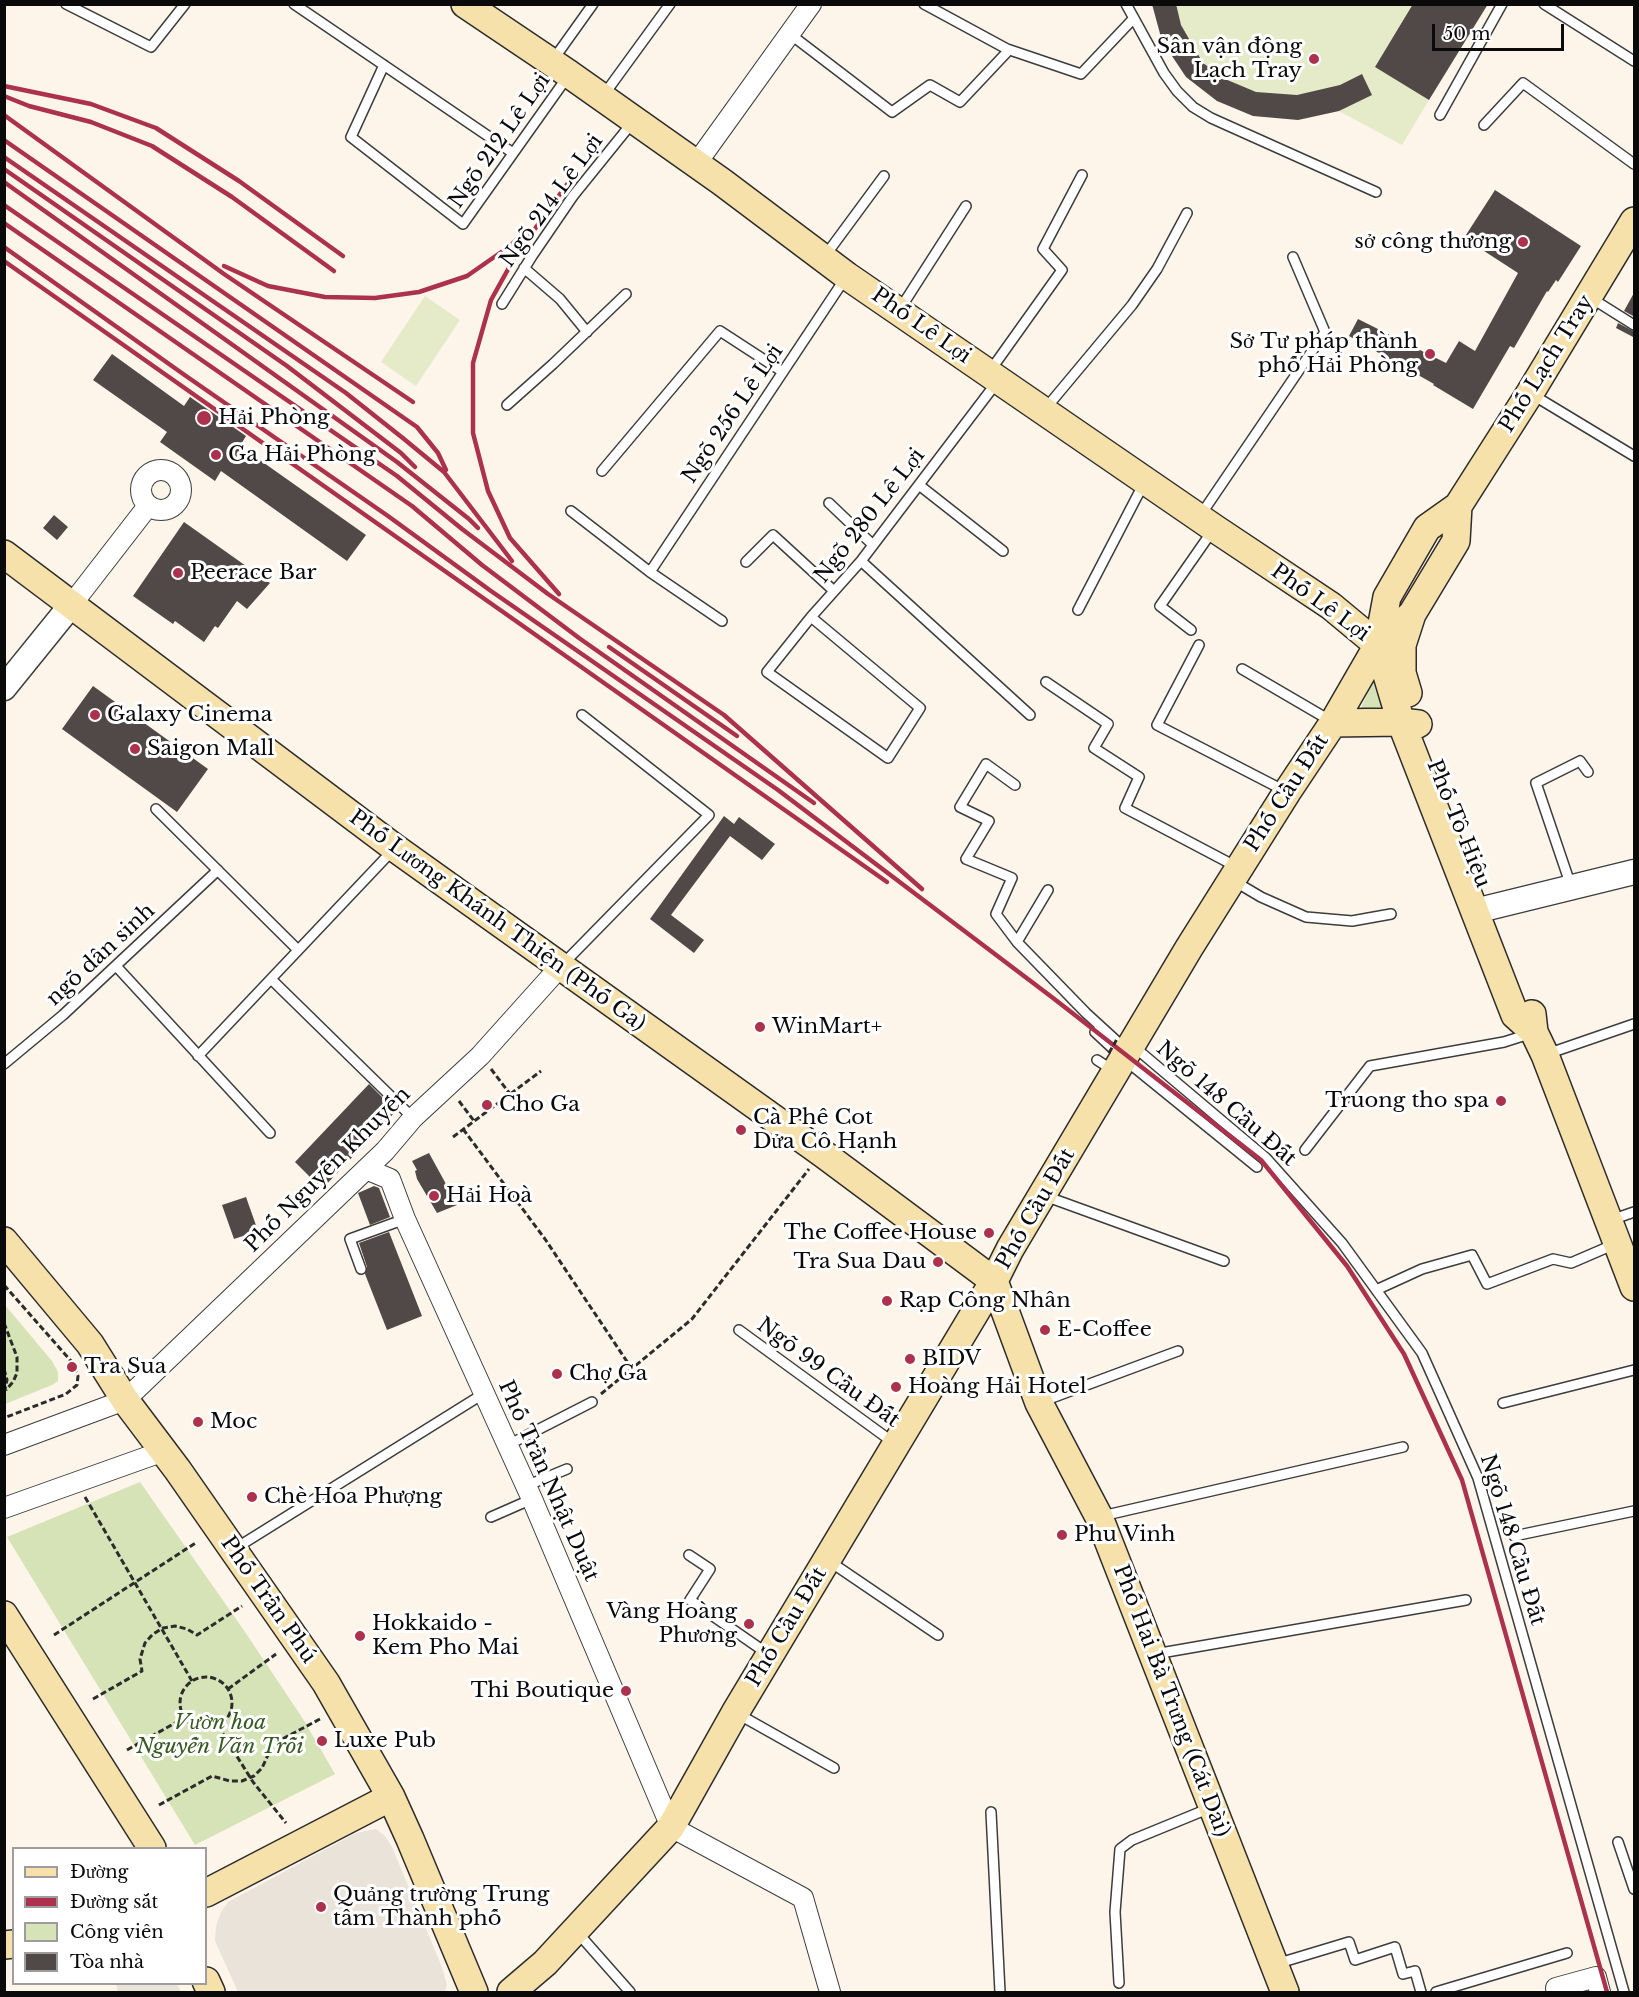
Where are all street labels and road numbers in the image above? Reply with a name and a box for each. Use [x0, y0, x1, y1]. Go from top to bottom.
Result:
street label: Ngõ 212 Lê Lợi [444, 69, 556, 213]
street label: Ngõ 214 Lê Lợi [495, 130, 609, 272]
street label: Phố Lê Lợi [866, 283, 976, 369]
street label: Phố Lạch Tray [1495, 291, 1599, 437]
street label: Ngõ 256 Lê Lợi [677, 340, 789, 488]
street label: Ngõ 280 Lê Lợi [810, 444, 930, 588]
street label: Phố Lê Lợi [1266, 559, 1374, 647]
street label: Phố Cầu Đất [1240, 729, 1334, 857]
street label: Phố Tô Hiệu [1421, 756, 1495, 892]
street label: Phố Lương Khánh Thiện (Phố Ga) [344, 805, 650, 1037]
street label: ngõ dân sinh [42, 899, 160, 1011]
street label: Ngõ 148 Cầu Đất [1151, 1036, 1301, 1172]
street label: Phố Nguyễn Khuyến [240, 1082, 416, 1258]
street label: Phố Cầu Đất [991, 1144, 1081, 1274]
street label: Ngõ 99 Cầu Đất [752, 1313, 904, 1433]
street label: Phố Trần Nhật Duật [492, 1377, 604, 1585]
street label: Ngõ 148 Cầu Đất [1474, 1451, 1550, 1629]
street label: Phố Trần Phú [215, 1532, 321, 1668]
street label: Phố Hai Bà Trưng (Cát Dài) [1107, 1561, 1235, 1841]
street label: Phố Cầu Đất [741, 1563, 833, 1691]

